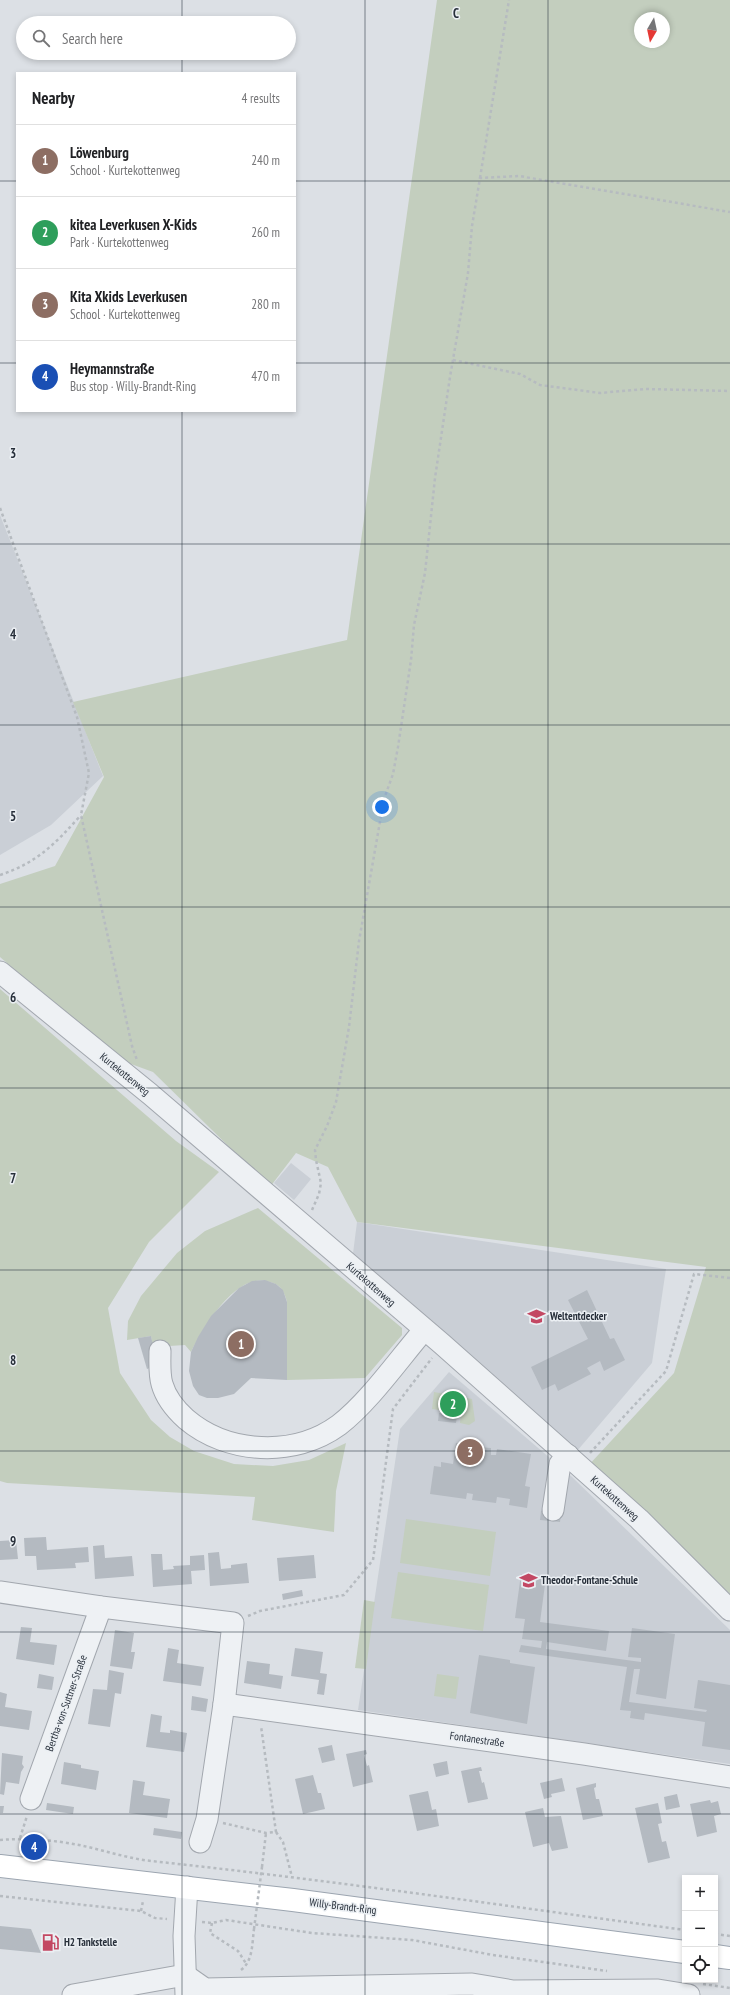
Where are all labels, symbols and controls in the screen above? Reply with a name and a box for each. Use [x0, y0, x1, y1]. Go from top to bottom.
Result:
text: C [453, 5, 459, 22]
north arrow [634, 12, 670, 48]
search box [16, 16, 296, 60]
icon: search [30, 27, 52, 49]
text: Search here [62, 29, 123, 48]
text: Nearby [32, 87, 75, 109]
text: 4 results [241, 90, 280, 107]
text: Löwenburg [70, 143, 129, 162]
text: 1 [42, 152, 48, 169]
text: 240 m [251, 152, 280, 169]
text: School · Kurtekottenweg [70, 162, 180, 179]
text: kitea Leverkusen X-Kids [70, 215, 197, 234]
text: 2 [42, 224, 48, 241]
text: 260 m [251, 224, 280, 241]
text: Park · Kurtekottenweg [70, 234, 169, 251]
text: Kita Xkids Leverkusen [70, 287, 187, 306]
text: 3 [42, 296, 48, 313]
text: 280 m [251, 296, 280, 313]
text: School · Kurtekottenweg [70, 306, 180, 323]
text: Heymannstraße [70, 359, 155, 378]
text: 4 [42, 368, 48, 385]
text: 470 m [251, 368, 280, 385]
text: Bus stop · Willy-Brandt-Ring [70, 378, 196, 395]
text: 3 [10, 445, 16, 462]
text: 4 [10, 626, 17, 643]
your location [372, 797, 392, 817]
text: 5 [10, 808, 16, 825]
text: 6 [10, 989, 16, 1006]
street label: Kurtekottenweg [97, 1049, 153, 1099]
text: 7 [10, 1170, 16, 1187]
street label: Kurtekottenweg [344, 1259, 399, 1309]
school or university icon: Weltentdecker [527, 1306, 547, 1326]
place label: Weltentdecker [549, 1309, 607, 1323]
pin: 1 [228, 1329, 254, 1359]
text: 8 [10, 1352, 16, 1369]
pin: 2 [440, 1389, 466, 1419]
pin: 3 [457, 1437, 483, 1467]
street label: Kurtekottenweg [588, 1473, 642, 1524]
text: 9 [10, 1533, 16, 1550]
school or university icon: Theodor-Fontane-Schule [518, 1570, 538, 1590]
place label: Theodor-Fontane-Schule [541, 1573, 638, 1587]
street label: Bertha-von-Suttner-Straße [42, 1652, 90, 1753]
street label: Fontanestraße [449, 1728, 506, 1750]
pin: 4 [21, 1832, 47, 1862]
map controls [682, 1875, 718, 1983]
button: + [682, 1875, 718, 1911]
street label: Willy-Brandt-Ring [309, 1895, 378, 1917]
button: − [682, 1911, 718, 1947]
fuel station icon: H2 Tankstelle [41, 1932, 61, 1952]
place label: H2 Tankstelle [64, 1935, 117, 1949]
button: locate [682, 1947, 718, 1983]

